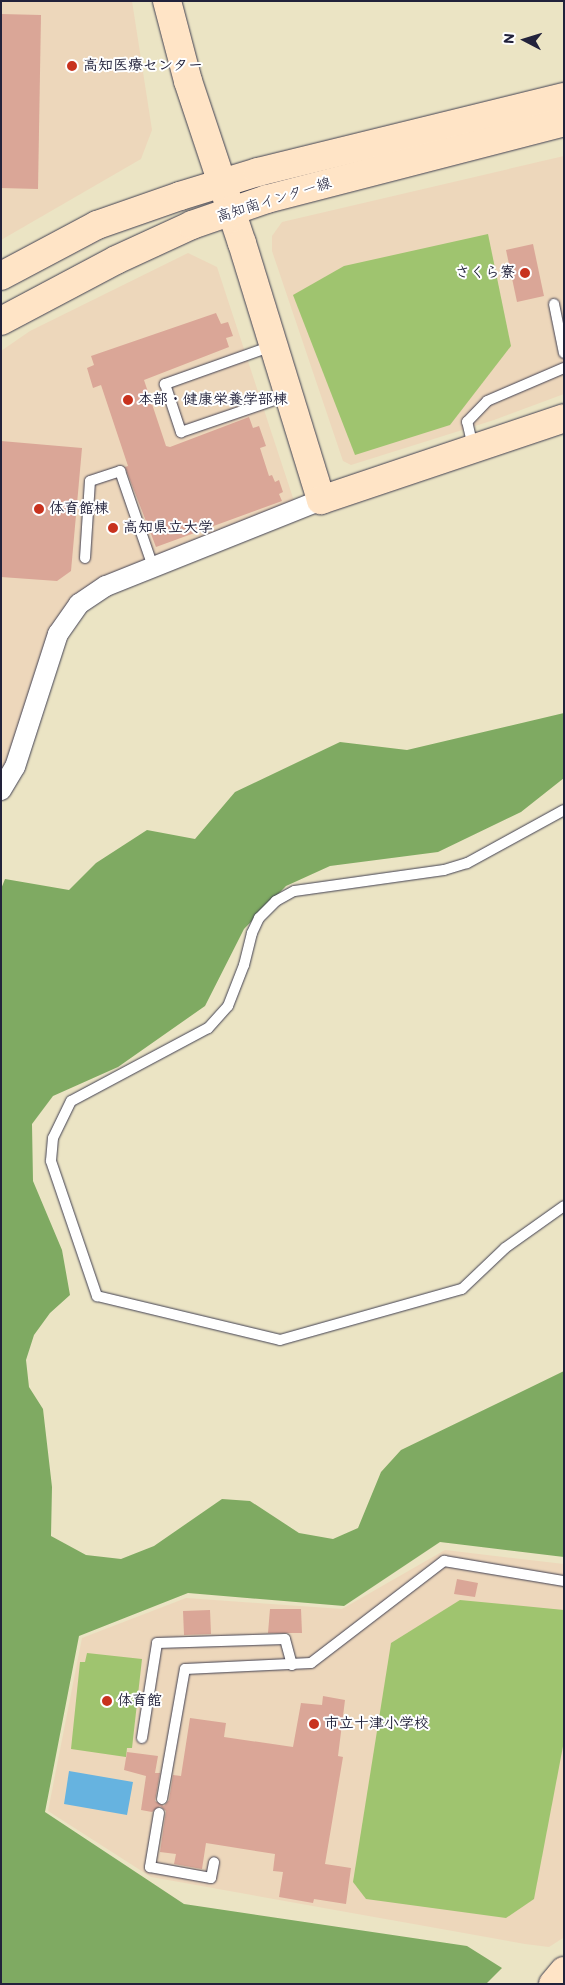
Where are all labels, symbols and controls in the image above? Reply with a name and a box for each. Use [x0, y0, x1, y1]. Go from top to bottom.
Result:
north arrow [500, 15, 550, 65]
text: N [501, 33, 518, 45]
place label: 高知医療センター [83, 57, 203, 75]
marker: 高知医療センター [65, 59, 79, 73]
street label: 高知南インター線 [214, 174, 334, 226]
place label: さくら寮 [455, 264, 515, 282]
marker: さくら寮 [519, 267, 531, 279]
place label: 本部・健康栄養学部棟 [138, 391, 288, 409]
marker: 本部・健康栄養学部棟 [122, 394, 134, 406]
place label: 体育館棟 [49, 500, 109, 518]
marker: 体育館棟 [33, 503, 45, 515]
place label: 高知県立大学 [123, 519, 213, 537]
marker: 高知県立大学 [107, 522, 119, 534]
place label: 体育館 [117, 1692, 162, 1710]
marker: 体育館 [101, 1695, 113, 1707]
place label: 市立十津小学校 [324, 1715, 429, 1733]
marker: 市立十津小学校 [308, 1718, 320, 1730]

